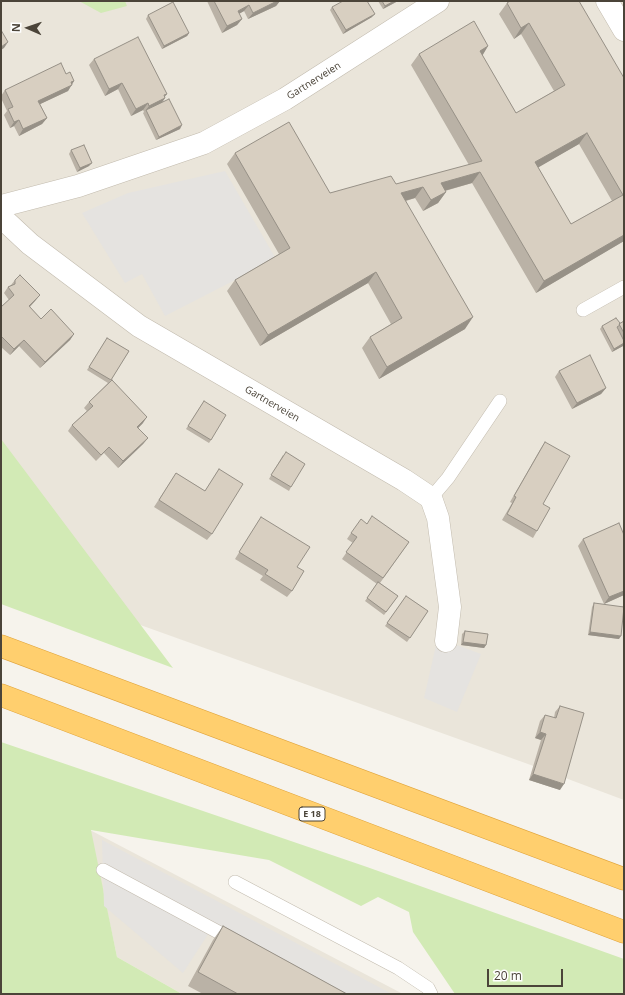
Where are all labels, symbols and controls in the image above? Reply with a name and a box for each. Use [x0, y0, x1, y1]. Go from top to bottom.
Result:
north arrow [8, 8, 48, 48]
text: N [8, 23, 23, 32]
street label: Gartnerveien [285, 60, 343, 102]
street label: Gartnerveien [243, 384, 301, 424]
road number: E 18 [299, 807, 325, 821]
scale bar [489, 961, 565, 987]
text: 20 m [494, 967, 522, 984]

